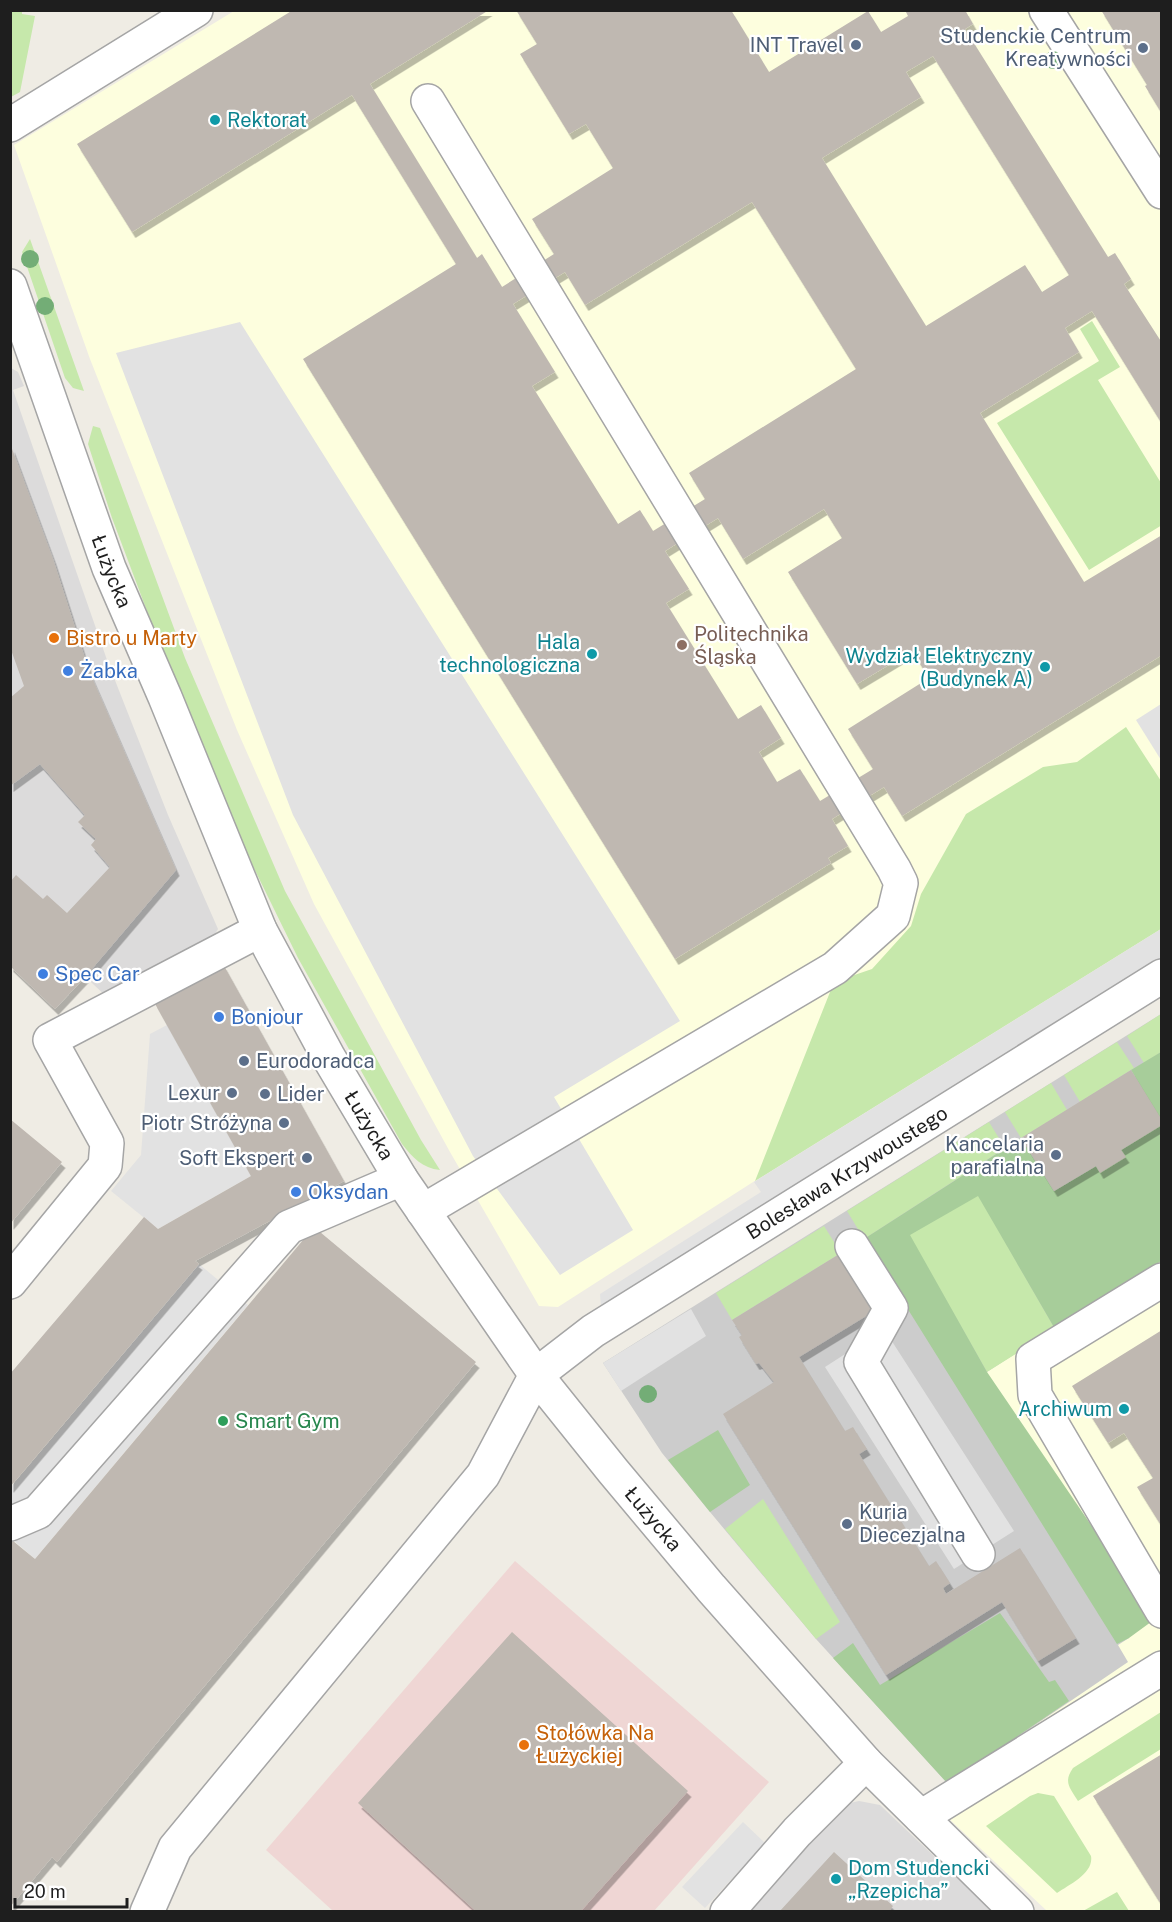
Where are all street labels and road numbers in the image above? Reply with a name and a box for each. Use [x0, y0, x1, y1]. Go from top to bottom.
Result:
street label: Łużycka [86, 532, 137, 611]
street label: Łużycka [339, 1087, 399, 1164]
street label: Bolesława Krzywoustego [742, 1101, 952, 1244]
street label: Łużycka [620, 1482, 687, 1556]

